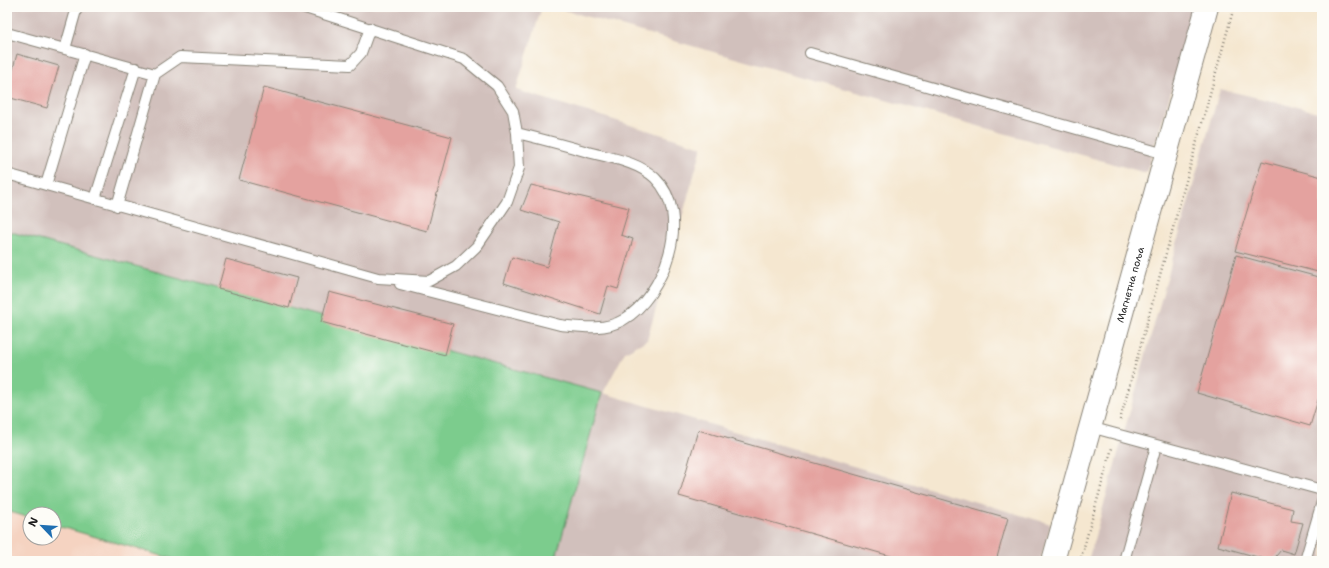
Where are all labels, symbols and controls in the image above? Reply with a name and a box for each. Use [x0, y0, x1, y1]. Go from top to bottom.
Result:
street label: Магнетна поља [1114, 245, 1147, 324]
north arrow [22, 506, 62, 546]
text: N [25, 515, 42, 529]

